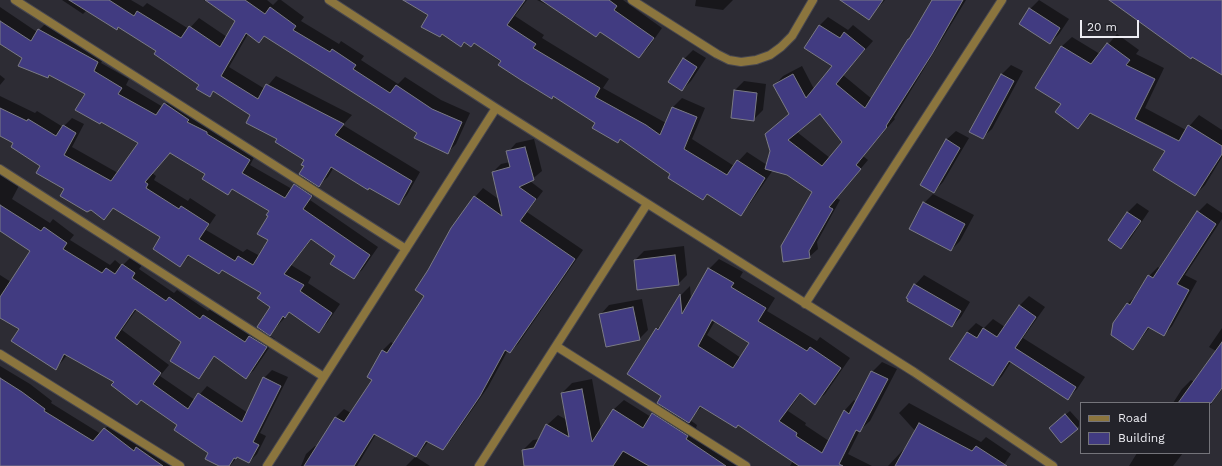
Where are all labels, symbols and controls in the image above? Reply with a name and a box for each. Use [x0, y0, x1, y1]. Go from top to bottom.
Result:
scale bar [1082, 12, 1141, 38]
text: 20 m [1087, 20, 1117, 34]
legend [1080, 402, 1210, 454]
text: Road [1118, 411, 1147, 425]
text: Building [1118, 431, 1165, 445]

